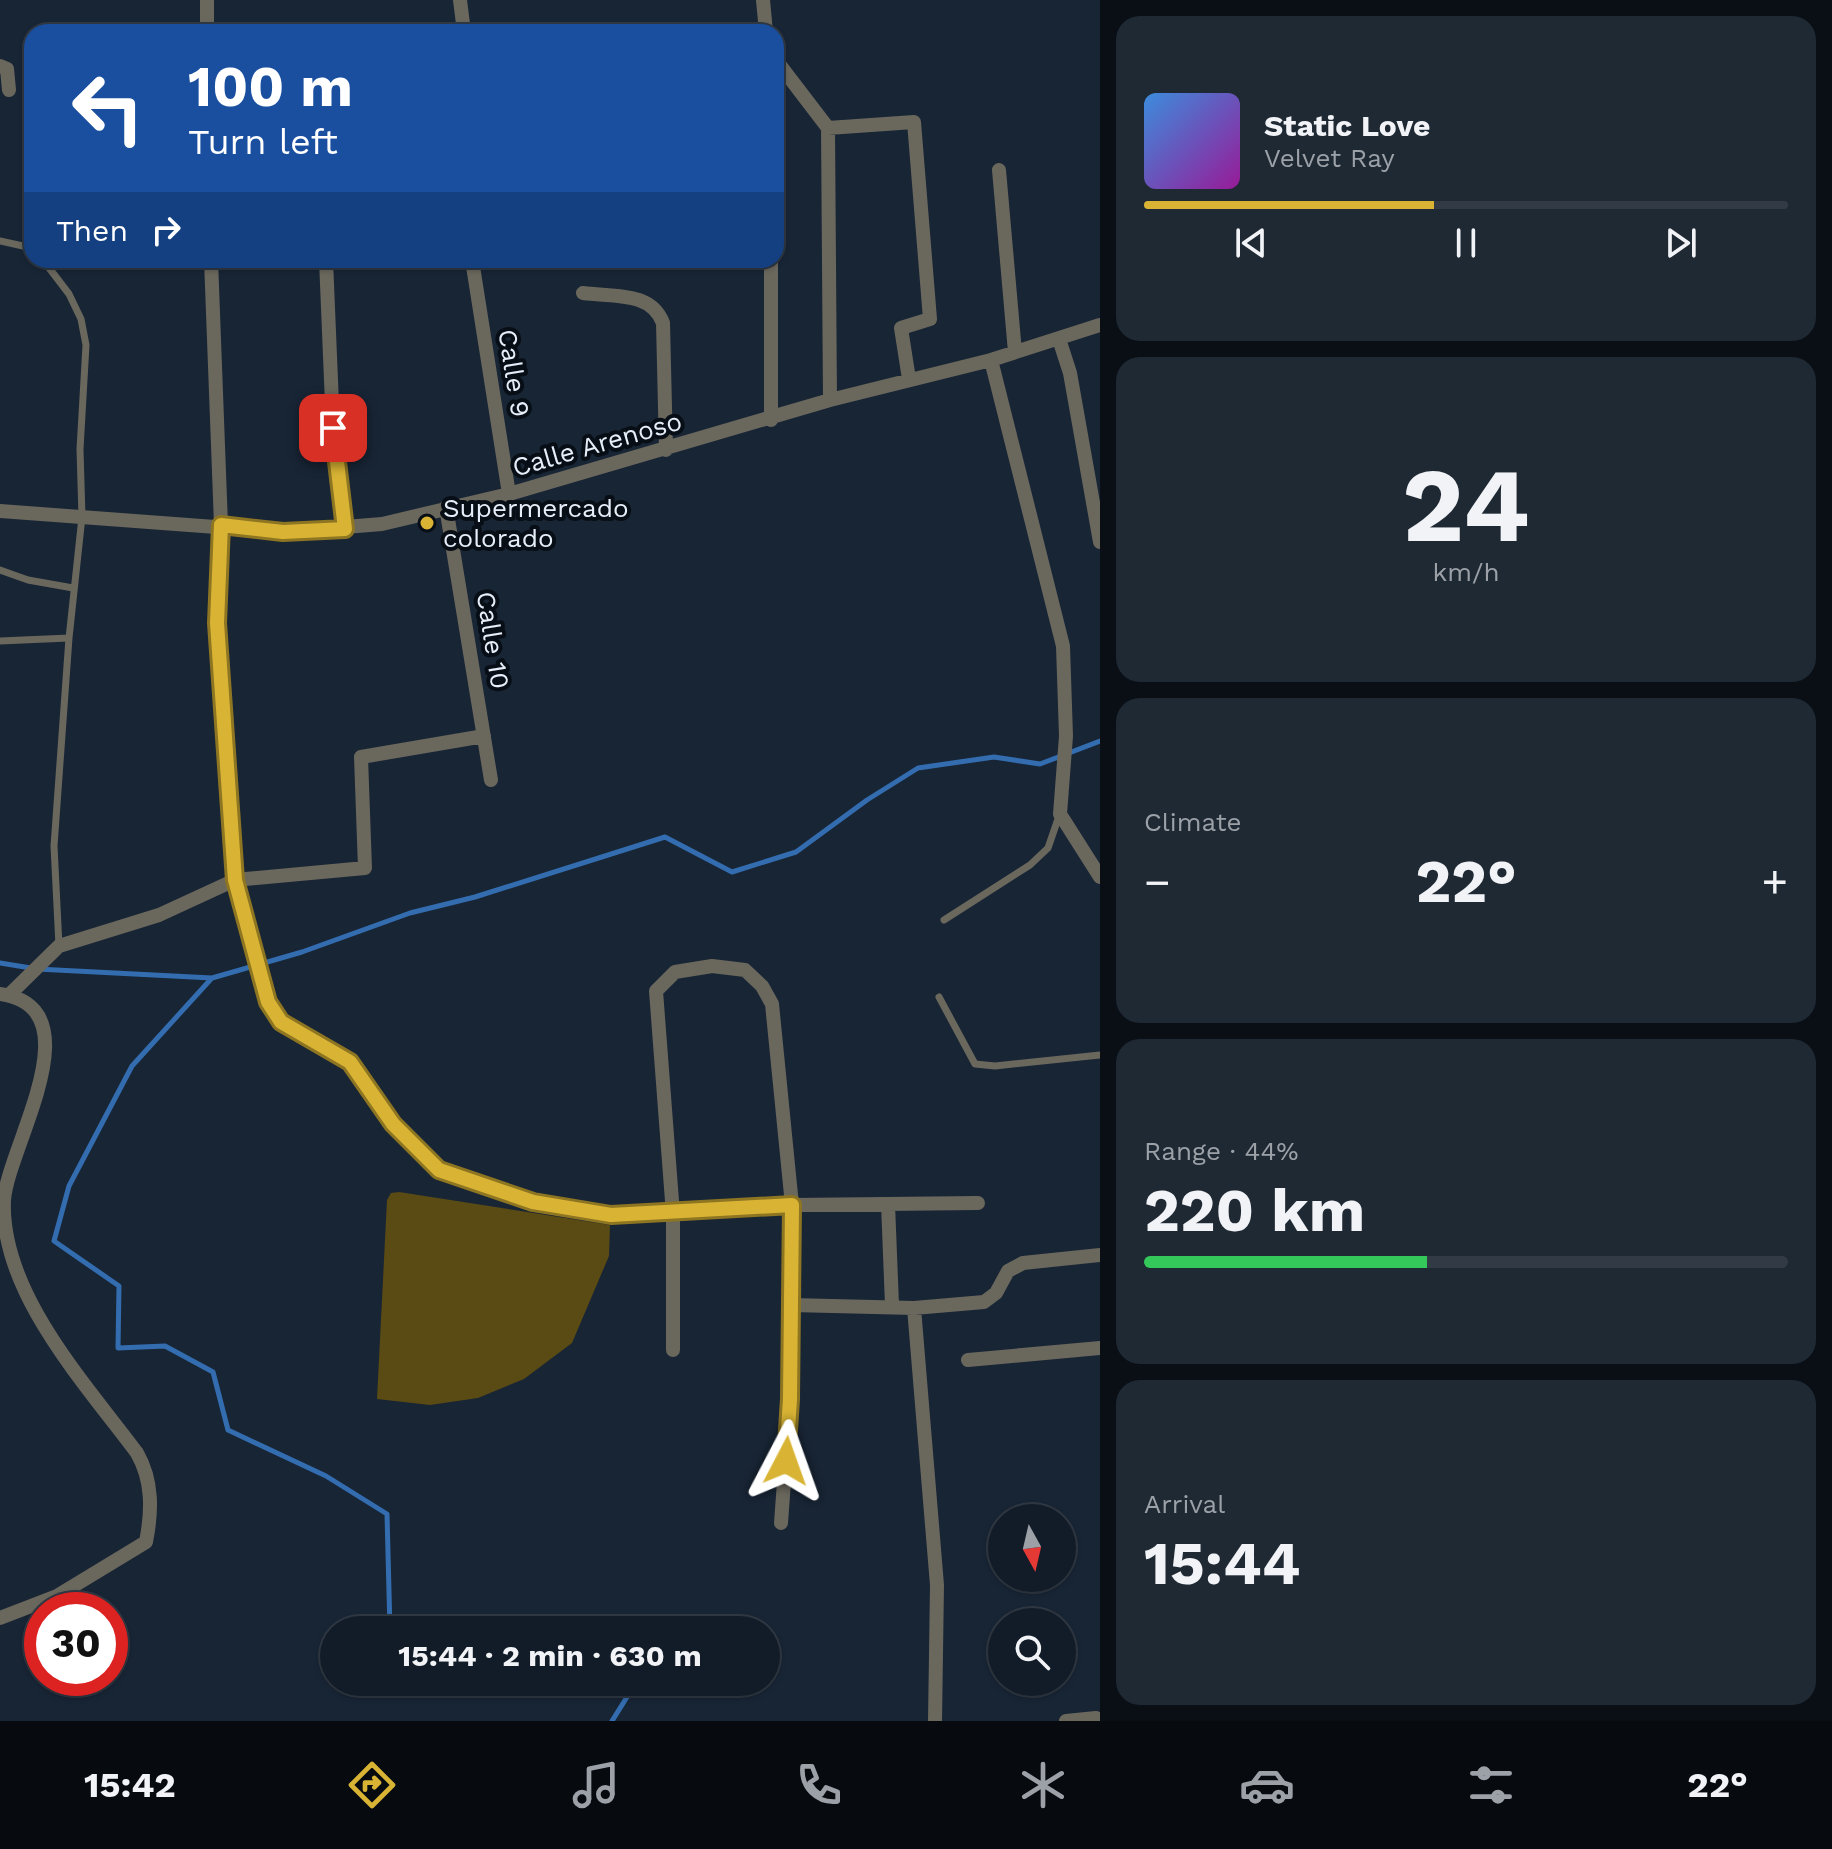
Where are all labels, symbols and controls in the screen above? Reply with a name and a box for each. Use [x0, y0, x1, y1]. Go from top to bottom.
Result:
text: 100 m [188, 54, 353, 120]
icon: left [56, 56, 160, 160]
text: Static Love [1264, 108, 1430, 143]
text: Turn left [188, 121, 338, 163]
text: Velvet Ray [1264, 143, 1395, 173]
icon: right [144, 208, 188, 252]
text: Then [56, 213, 128, 248]
icon: previous [1229, 221, 1273, 265]
icon: pause [1444, 221, 1488, 265]
icon: next [1659, 221, 1703, 265]
street label: Calle 9 [492, 327, 536, 419]
pin [299, 394, 367, 462]
icon: arrive [311, 406, 355, 450]
street label: Calle Arenoso [509, 406, 685, 482]
text: 24 [1402, 444, 1530, 566]
place label: Supermercado colorado [443, 493, 629, 553]
marker: Supermercado colorado [418, 514, 436, 532]
text: km/h [1433, 557, 1499, 587]
street label: Calle 10 [471, 589, 515, 691]
text: Climate [1144, 807, 1242, 837]
text: 22° [1415, 846, 1517, 917]
text: − [1144, 856, 1171, 908]
text: + [1761, 856, 1788, 908]
text: Range · 44% [1144, 1136, 1299, 1166]
text: 220 km [1144, 1175, 1365, 1246]
position arrow [744, 1419, 828, 1503]
text: Arrival [1144, 1489, 1225, 1519]
north arrow [988, 1504, 1076, 1592]
map controls [988, 1504, 1076, 1696]
text: 15:44 [1144, 1528, 1300, 1599]
speed limit sign: 30 [24, 1592, 128, 1696]
button: search [988, 1608, 1076, 1696]
text: 15:44 · 2 min · 630 m [398, 1638, 702, 1673]
icon: directions [344, 1757, 400, 1813]
icon: music [568, 1757, 624, 1813]
icon: phone [791, 1757, 847, 1813]
icon: climate [1015, 1757, 1071, 1813]
icon: car [1239, 1757, 1295, 1813]
icon: filters [1463, 1757, 1519, 1813]
text: 15:42 [84, 1764, 176, 1806]
text: 22° [1687, 1764, 1748, 1806]

